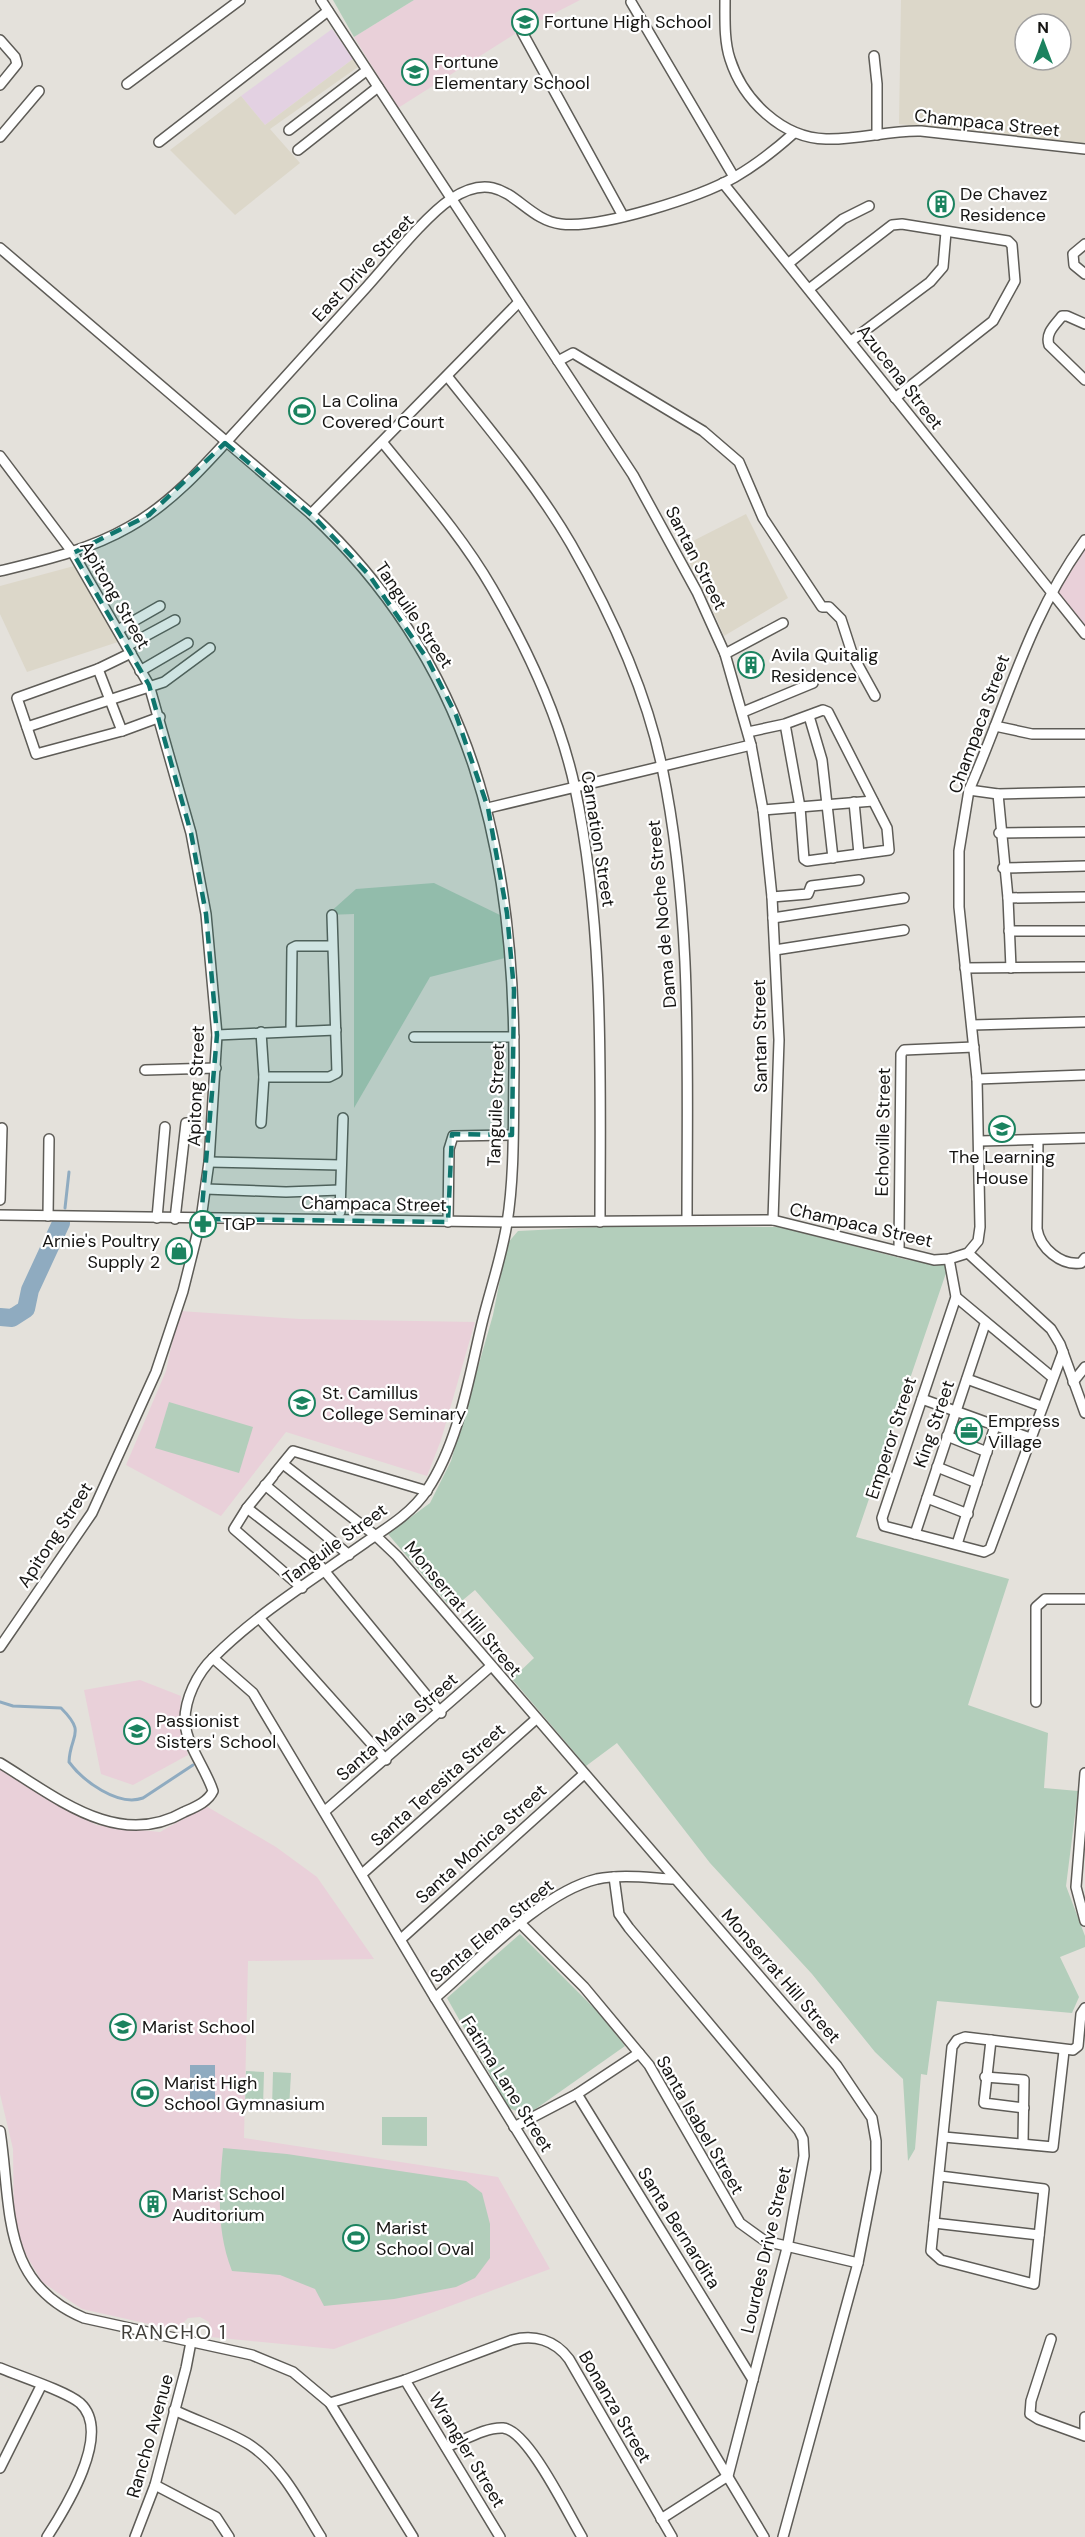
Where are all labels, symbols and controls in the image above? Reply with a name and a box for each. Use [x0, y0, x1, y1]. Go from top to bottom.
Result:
school or university icon: Fortune High School [510, 7, 540, 37]
place label: Fortune High School [544, 10, 712, 34]
north arrow [1013, 12, 1073, 72]
text: N [1037, 17, 1049, 38]
place label: Fortune Elementary School [434, 50, 590, 95]
school or university icon: Fortune Elementary School [400, 57, 430, 87]
street label: Champaca Street [913, 103, 1061, 143]
place label: De Chavez Residence [960, 182, 1048, 227]
building icon: De Chavez Residence [926, 189, 956, 219]
street label: East Drive Street [307, 209, 419, 327]
street label: Azucena Street [851, 320, 949, 434]
place label: La Colina Covered Court [322, 389, 445, 434]
sports icon: La Colina Covered Court [287, 396, 317, 426]
street label: Santan Street [660, 502, 732, 614]
street label: Apitong Street [74, 537, 156, 653]
street label: Tanguile Street [369, 557, 459, 673]
place label: Avila Quitalig Residence [771, 643, 878, 688]
building icon: Avila Quitalig Residence [736, 650, 766, 680]
street label: Champaca Street [943, 651, 1015, 797]
street label: Carnation Street [575, 769, 621, 909]
street label: Dama de Noche Street [642, 819, 682, 1009]
street label: Santan Street [747, 979, 773, 1093]
street label: Apitong Street [182, 1025, 210, 1147]
street label: Tanguile Street [482, 1043, 510, 1167]
street label: Echoville Street [870, 1067, 896, 1197]
school or university icon: The Learning House [987, 1114, 1017, 1144]
place label: The Learning House [949, 1145, 1055, 1190]
street label: Champaca Street [301, 1191, 447, 1217]
street label: Champaca Street [787, 1197, 935, 1253]
pharmacy icon: TGP [188, 1209, 218, 1239]
place label: TGP [222, 1212, 256, 1236]
place label: Arnie's Poultry Supply 2 [42, 1229, 160, 1274]
shop icon: Arnie's Poultry Supply 2 [164, 1236, 194, 1266]
street label: Emperor Street [860, 1374, 922, 1502]
street label: King Street [908, 1377, 960, 1471]
place label: St. Camillus College Seminary [322, 1381, 466, 1426]
school or university icon: St. Camillus College Seminary [287, 1388, 317, 1418]
place label: Empress Village [988, 1409, 1060, 1454]
office icon: Empress Village [954, 1416, 984, 1446]
street label: Apitong Street [12, 1478, 98, 1592]
street label: Tanguile Street [278, 1498, 392, 1590]
street label: Monserrat Hill Street [399, 1536, 527, 1682]
street label: Santa Maria Street [331, 1668, 463, 1786]
place label: Passionist Sisters' School [156, 1709, 276, 1754]
school or university icon: Passionist Sisters' School [122, 1716, 152, 1746]
street label: Santa Teresita Street [366, 1718, 510, 1852]
street label: Santa Monica Street [410, 1779, 552, 1909]
street label: Santa Elena Street [425, 1874, 559, 1988]
street label: Monserrat Hill Street [716, 1904, 846, 2048]
street label: Fatima Lane Street [455, 2011, 559, 2157]
school or university icon: Marist School [108, 2012, 138, 2042]
place label: Marist School [142, 2015, 255, 2039]
street label: Santa Isabel Street [650, 2051, 750, 2199]
place label: Marist High School Gymnasium [164, 2071, 325, 2116]
sports icon: Marist High School Gymnasium [130, 2078, 160, 2108]
street label: Santa Bernardita [632, 2163, 726, 2293]
street label: Lourdes Drive Street [735, 2164, 797, 2336]
place label: Marist School Auditorium [172, 2182, 285, 2227]
building icon: Marist School Auditorium [138, 2189, 168, 2219]
place label: Marist School Oval [376, 2216, 474, 2261]
sports icon: Marist School Oval [341, 2223, 371, 2253]
district label: RANCHO 1 [121, 2319, 227, 2345]
street label: Bonanza Street [573, 2347, 657, 2467]
street label: Rancho Avenue [121, 2371, 179, 2501]
street label: Wrangler Street [423, 2388, 511, 2512]

